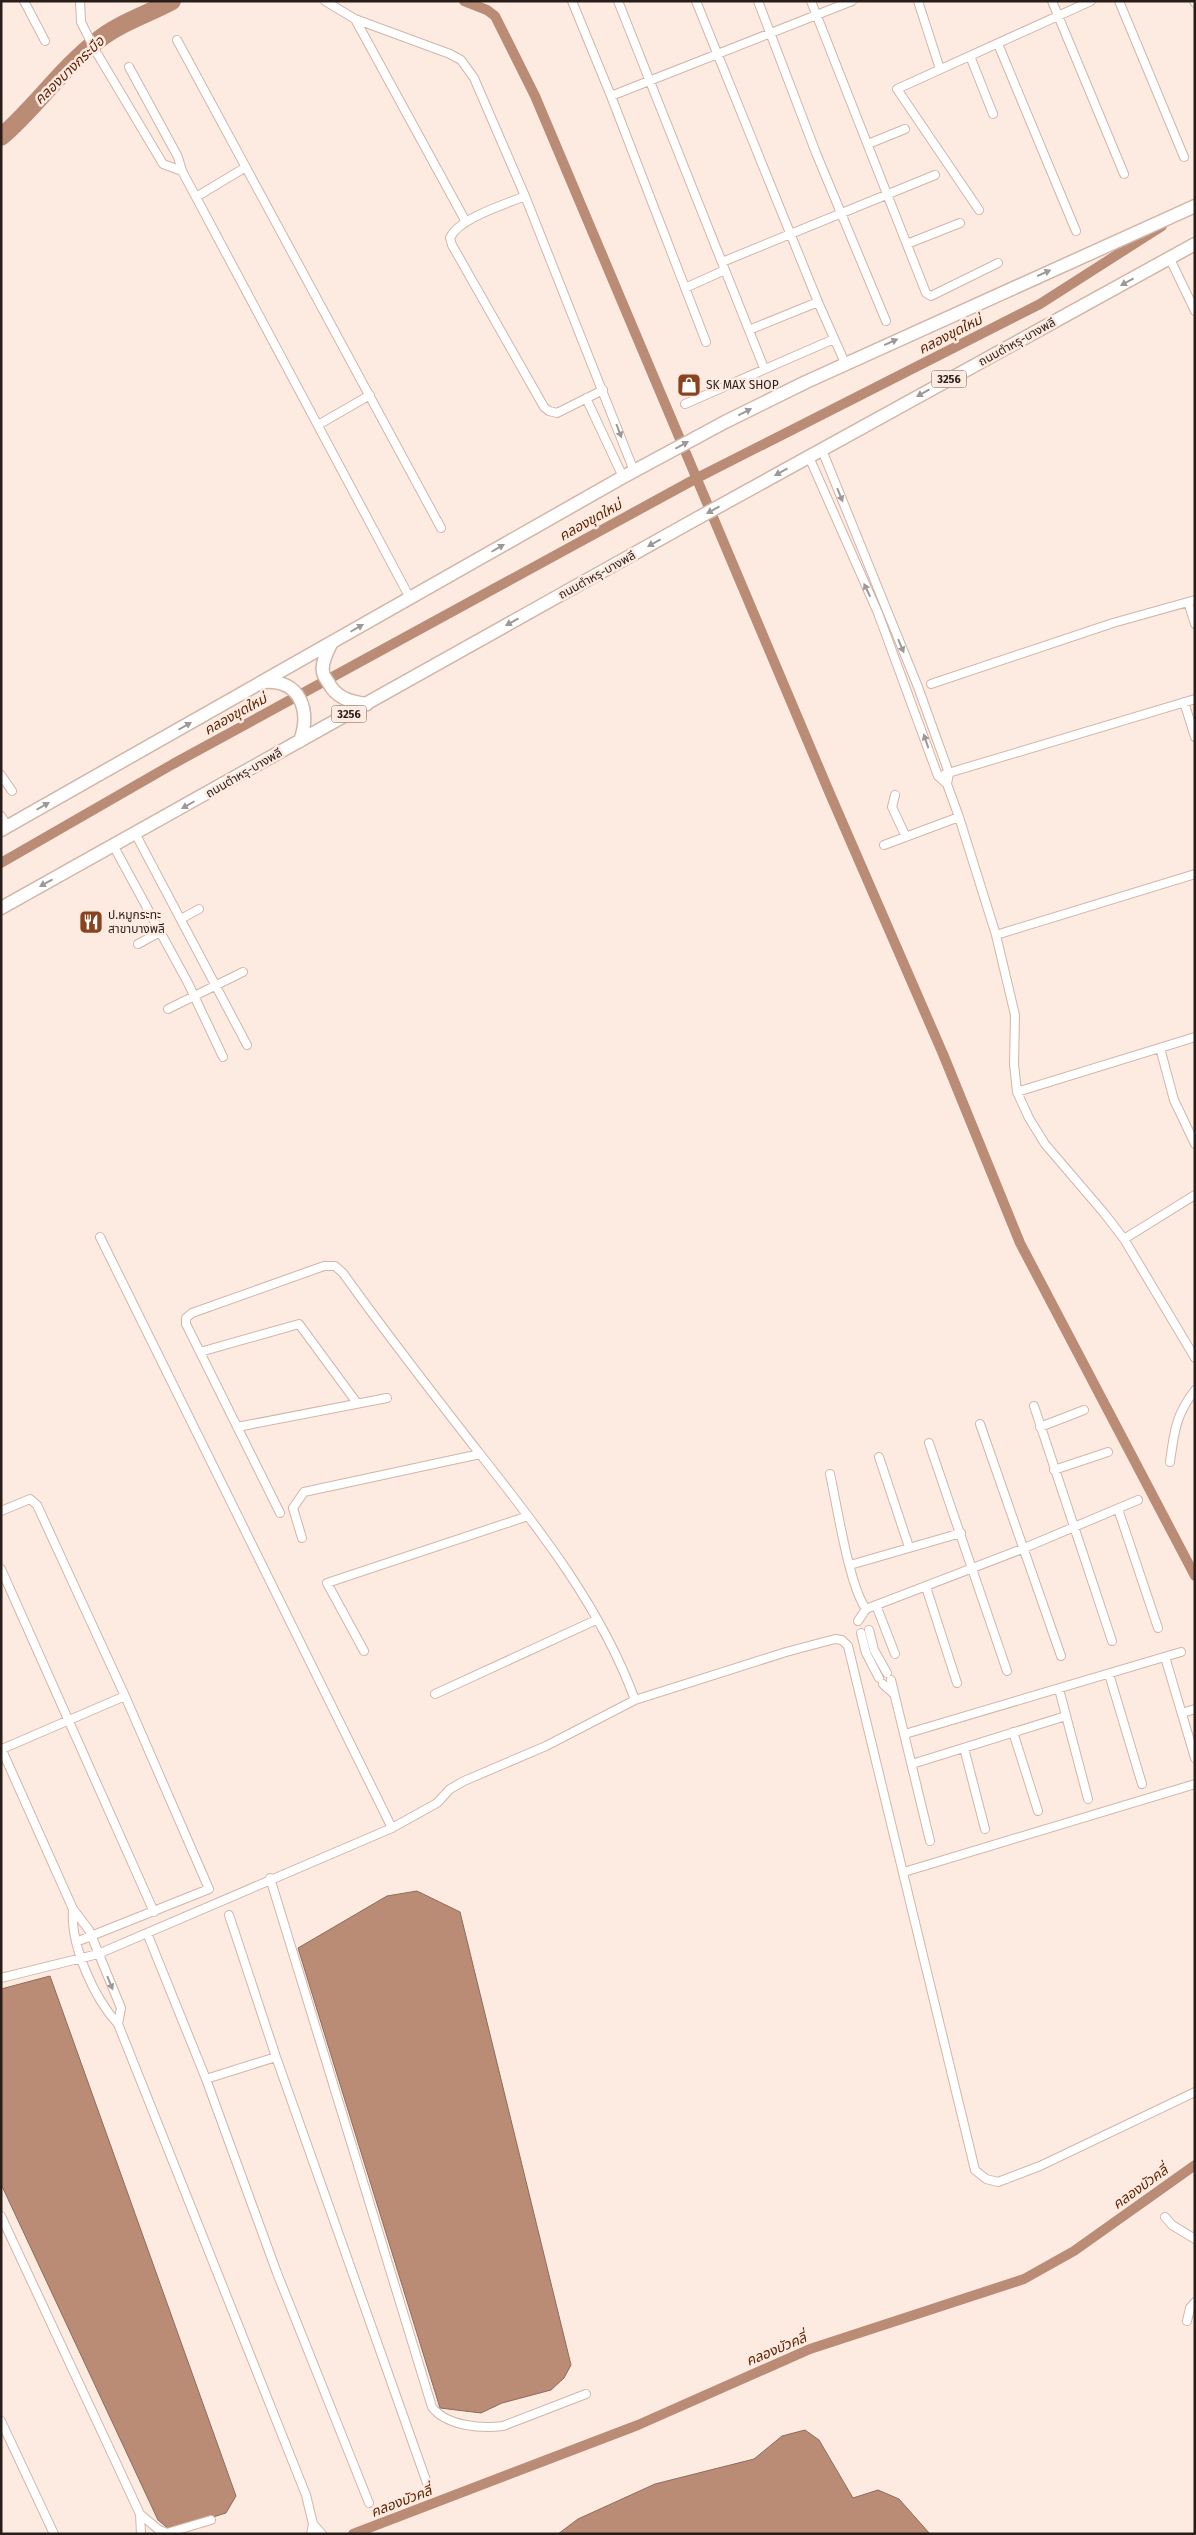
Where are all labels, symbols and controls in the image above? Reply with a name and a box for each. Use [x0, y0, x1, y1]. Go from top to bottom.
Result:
water label: คลองบางกระบือ [31, 32, 108, 108]
one-way arrow [1037, 269, 1051, 277]
one-way arrow [1119, 278, 1134, 286]
water label: คลองขุดใหม่ [915, 310, 987, 358]
street label: ถนนตำหรุ-บางพลี [976, 315, 1058, 369]
one-way arrow [884, 338, 898, 346]
road number: 3256 [932, 370, 966, 388]
shop icon: SK MAX SHOP [676, 372, 702, 398]
place label: SK MAX SHOP [706, 378, 779, 392]
one-way arrow [916, 389, 929, 398]
one-way arrow [737, 408, 752, 416]
one-way arrow [616, 423, 623, 438]
one-way arrow [675, 441, 690, 449]
one-way arrow [774, 468, 787, 477]
one-way arrow [837, 488, 845, 502]
water label: คลองขุดใหม่ [556, 495, 627, 545]
one-way arrow [707, 505, 720, 514]
one-way arrow [648, 538, 661, 547]
one-way arrow [491, 544, 505, 552]
street label: ถนนตำหรุ-บางพลี [556, 548, 638, 602]
one-way arrow [862, 583, 870, 597]
one-way arrow [506, 618, 519, 627]
one-way arrow [350, 624, 363, 633]
one-way arrow [897, 639, 905, 654]
water label: คลองขุดใหม่ [201, 689, 272, 739]
road number: 3256 [332, 706, 366, 722]
one-way arrow [178, 722, 192, 730]
one-way arrow [922, 733, 930, 748]
street label: ถนนตำหรุ-บางพลี [203, 745, 285, 801]
one-way arrow [37, 801, 50, 810]
one-way arrow [181, 801, 195, 810]
one-way arrow [39, 879, 52, 888]
place label: ป.หมูกระทะ สาขาบางพลี [108, 908, 165, 936]
restaurant icon: ป.หมูกระทะ สาขาบางพลี [78, 909, 104, 935]
one-way arrow [107, 1976, 115, 1990]
water label: คลองบัวคลี่ [1108, 2158, 1174, 2213]
water label: คลองบัวคลี่ [743, 2326, 812, 2370]
water label: คลองบัวคลี่ [368, 2479, 437, 2521]

